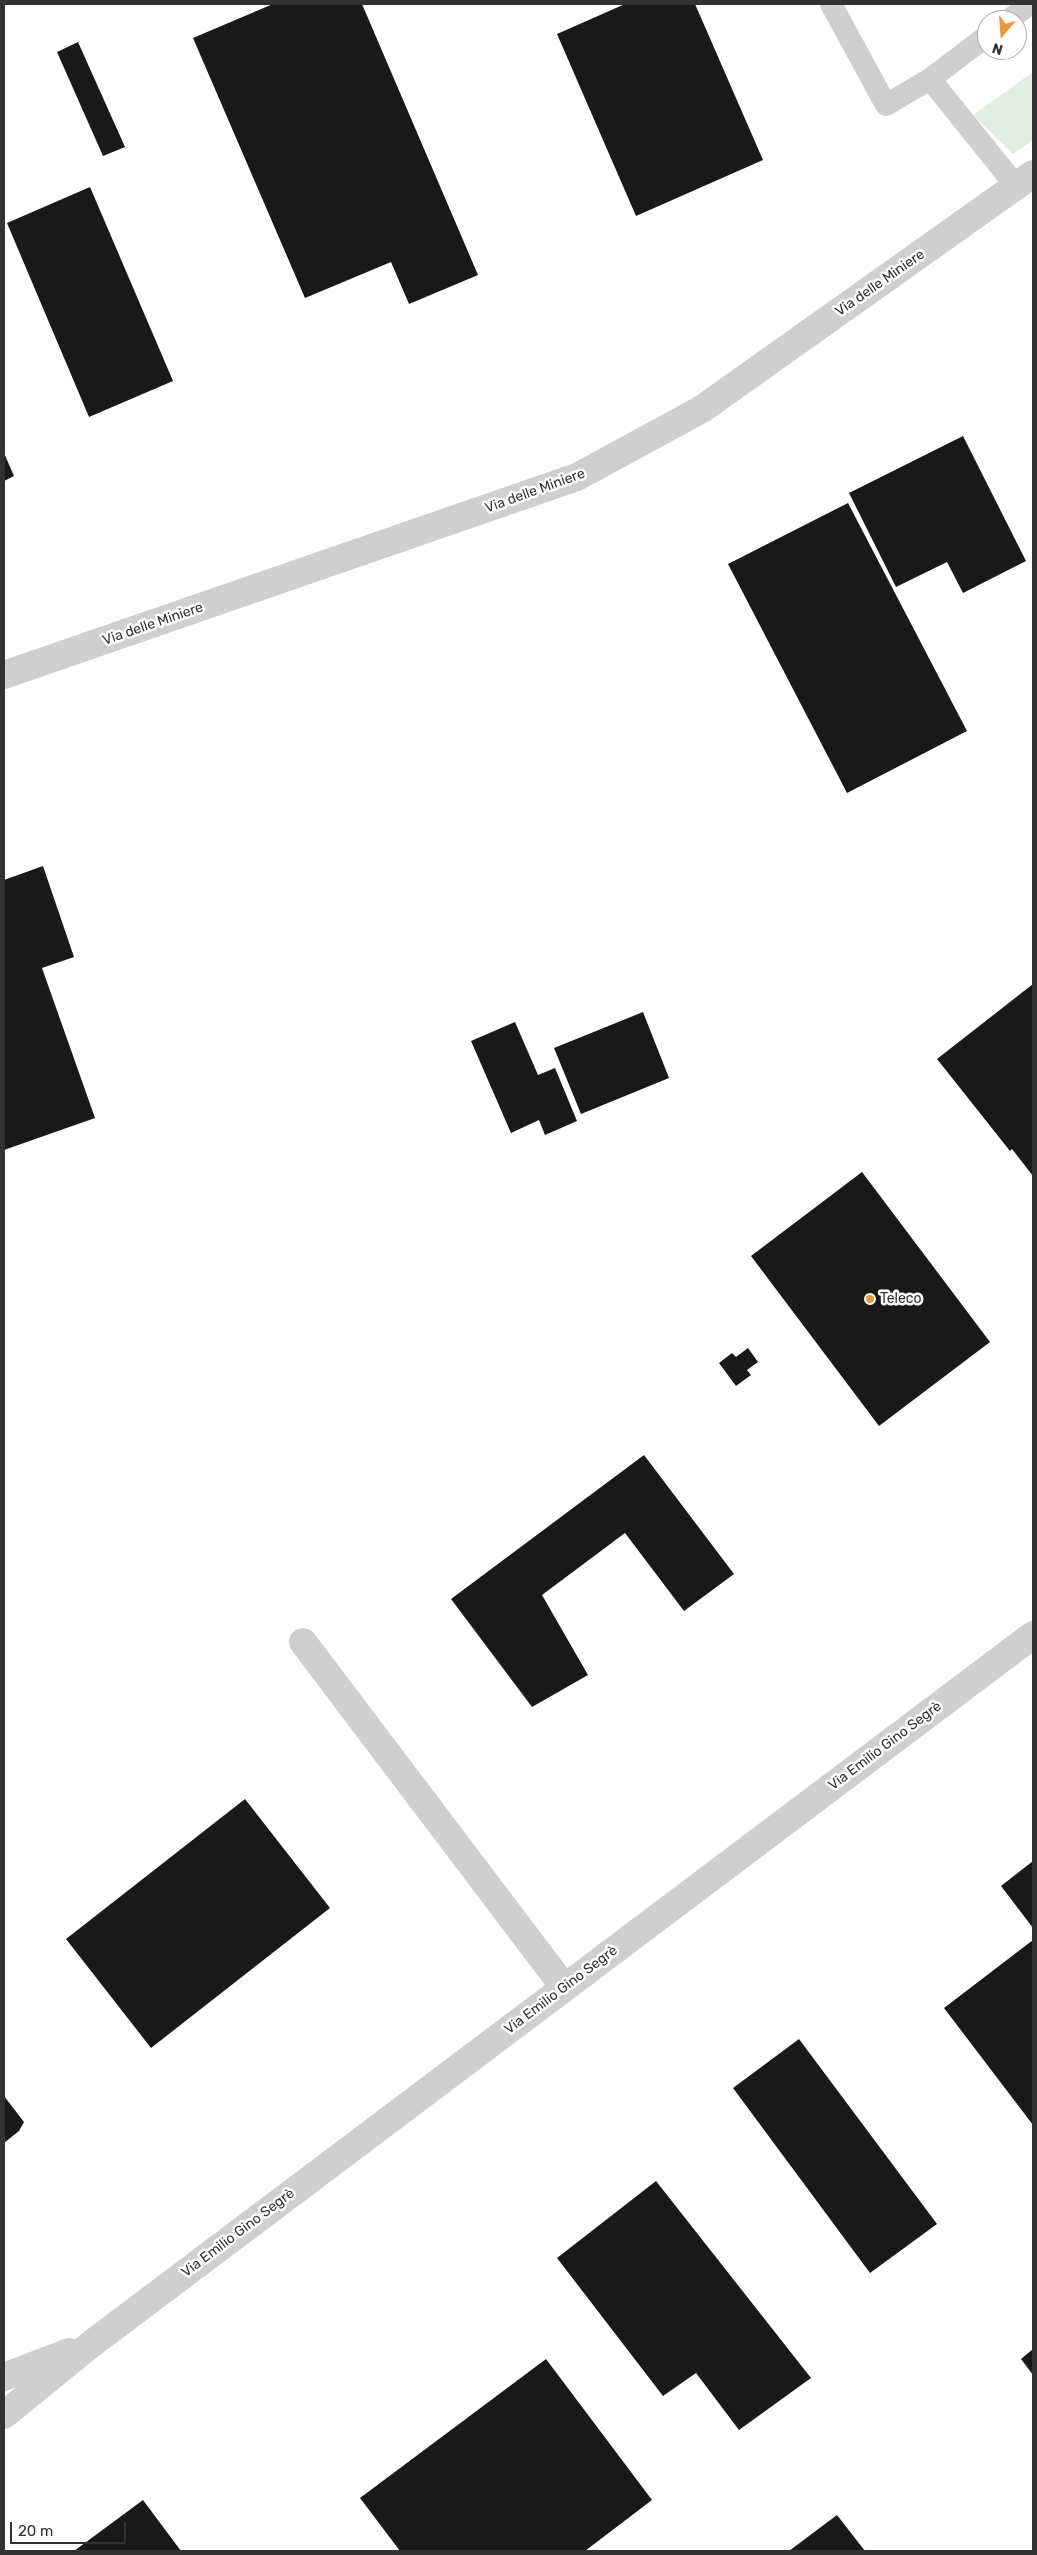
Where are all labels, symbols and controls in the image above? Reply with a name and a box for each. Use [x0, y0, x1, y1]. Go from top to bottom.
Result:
north arrow [977, 10, 1027, 60]
text: N [990, 39, 1005, 58]
street label: Via delle Miniere [832, 246, 928, 320]
street label: Via delle Miniere [483, 465, 587, 517]
street label: Via delle Miniere [101, 599, 205, 649]
place label: Teleco [880, 1291, 922, 1307]
marker: Teleco [864, 1293, 876, 1305]
street label: Via Emilio Gino Segrè [825, 1698, 945, 1794]
street label: Via Emilio Gino Segrè [501, 1942, 621, 2038]
street label: Via Emilio Gino Segrè [178, 2185, 298, 2281]
scale bar [12, 2512, 129, 2544]
text: 20 m [18, 2522, 53, 2540]

